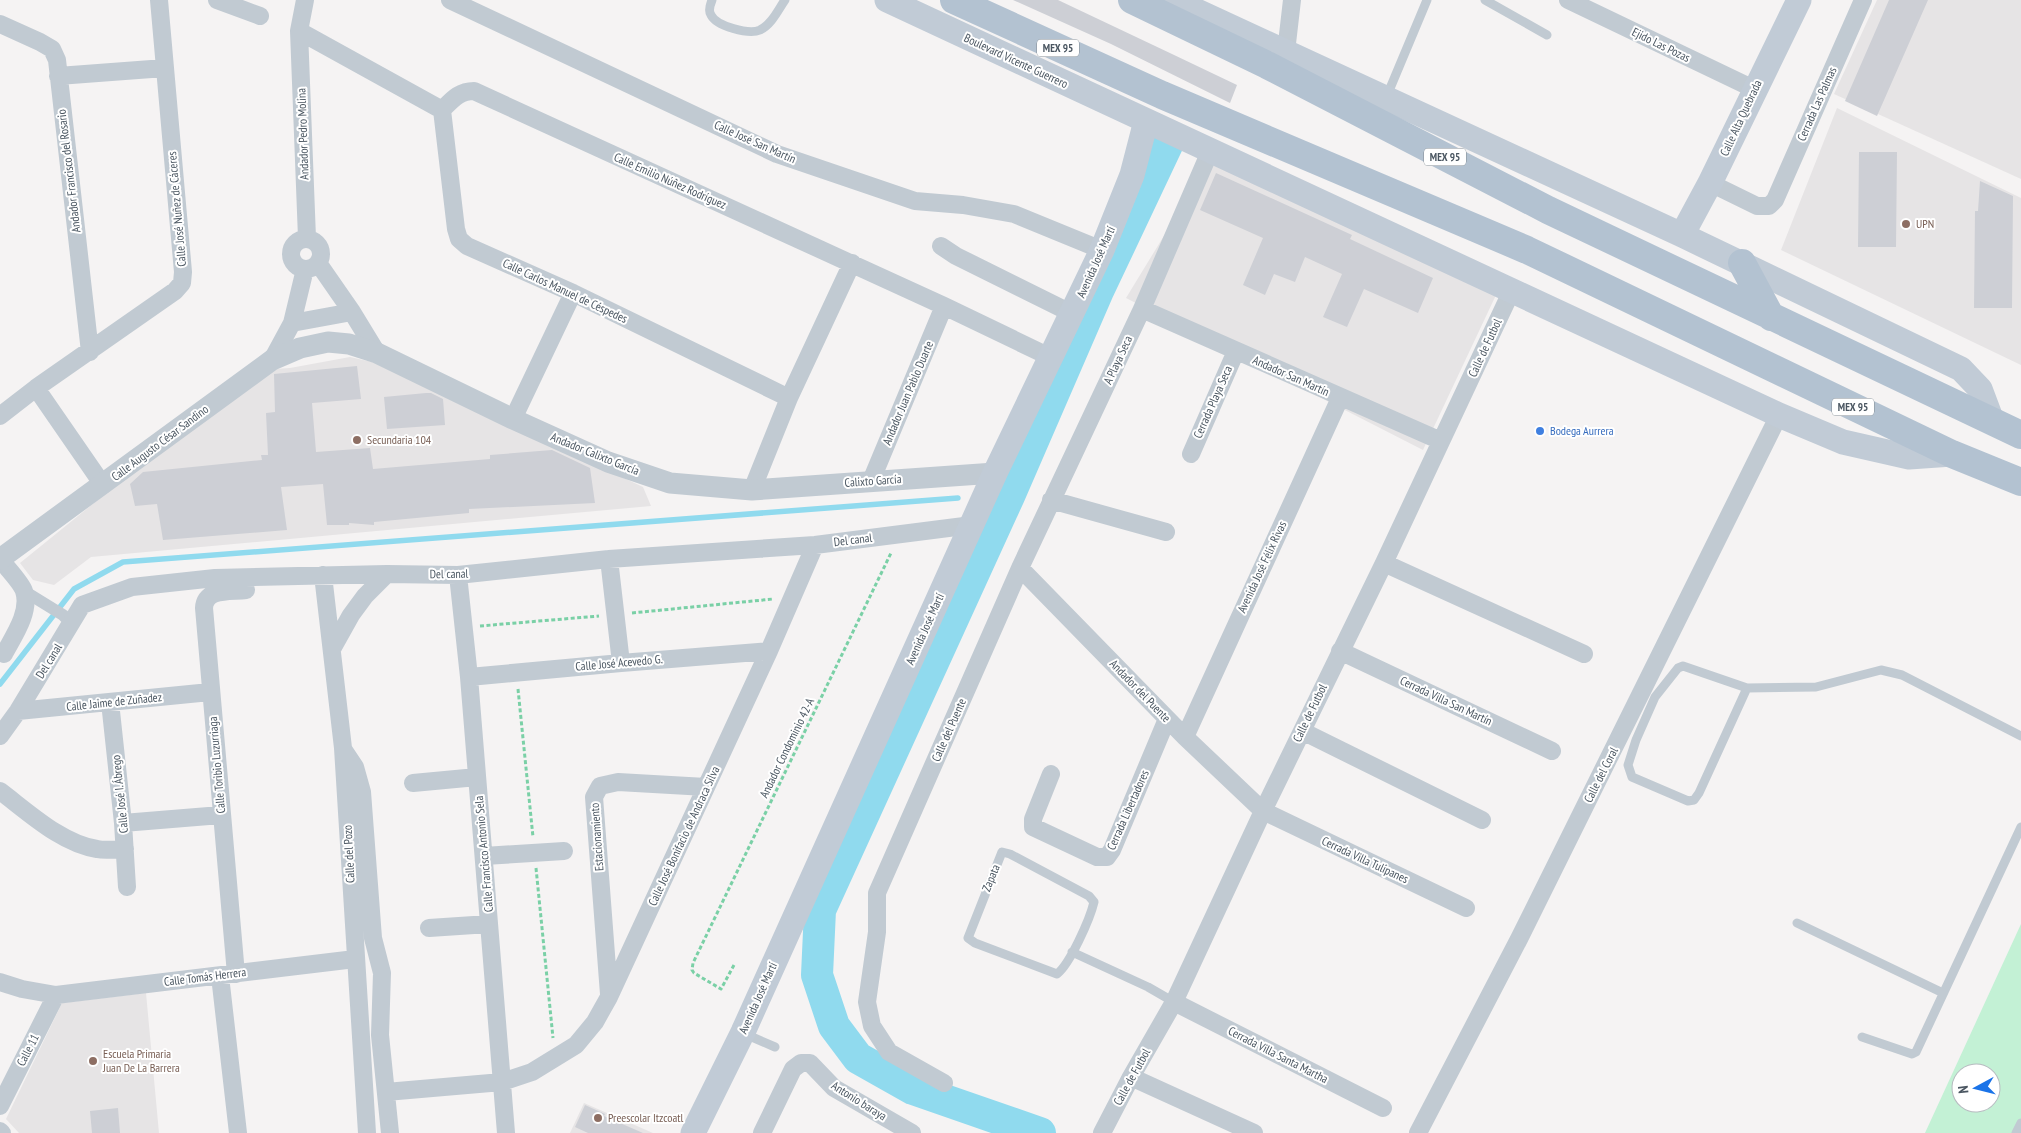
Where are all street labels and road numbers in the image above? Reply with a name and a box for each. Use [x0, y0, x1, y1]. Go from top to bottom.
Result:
street label: Ejido Las Pozas [1630, 24, 1693, 65]
street label: Boulevard Vicente Guerrero [962, 30, 1071, 91]
road number: MEX 95 [1037, 40, 1079, 56]
street label: Cerrada Las Palmas [1794, 64, 1840, 143]
street label: Calle Alta Quebrada [1716, 77, 1765, 158]
street label: Andador Pedro Molina [293, 88, 312, 180]
street label: Andador Francisco del Rosario [53, 109, 84, 234]
street label: Calle José San Martín [712, 117, 798, 166]
road number: MEX 95 [1424, 148, 1466, 166]
street label: Calle Emilio Núñez Rodríguez [612, 149, 729, 212]
street label: Calle José Nuñez de Cáceres [164, 151, 189, 267]
street label: Avenida José Martí [1073, 223, 1118, 300]
street label: Calle Carlos Manuel de Céspedes [501, 255, 630, 326]
street label: Calle de Futbol [1465, 316, 1505, 379]
street label: A Playa Seca [1100, 333, 1135, 386]
street label: Andador Juan Pablo Duarte [879, 339, 936, 447]
street label: Andador San Martín [1251, 352, 1332, 399]
street label: Cerrada Playa Seca [1190, 363, 1235, 440]
road number: MEX 95 [1832, 398, 1874, 416]
street label: Calle Augusto César Sandino [108, 401, 211, 484]
street label: Andador Calixto García [549, 429, 642, 478]
street label: Calixto García [844, 471, 902, 490]
street label: Avenida José Félix Rivas [1234, 519, 1289, 615]
street label: Del canal [833, 530, 873, 549]
street label: Del canal [430, 566, 469, 581]
street label: Avenida José Martí [902, 590, 947, 667]
street label: Del canal [32, 640, 65, 681]
street label: Calle José Acevedo G. [575, 651, 663, 674]
street label: Andador del Puente [1107, 656, 1174, 725]
street label: Cerrada Villa San Martín [1398, 673, 1495, 728]
street label: Calle de Futbol [1289, 681, 1330, 744]
street label: Calle Jaime de Zuñadez [65, 689, 163, 714]
street label: Andador Condominio 42-A [756, 695, 817, 800]
street label: Calle del Puente [928, 696, 969, 764]
street label: Calle Toribio Luzurriaga [205, 716, 228, 814]
street label: Calle del Coral [1580, 744, 1621, 805]
street label: Calle José I. Ábrego [108, 754, 131, 834]
street label: Calle José Bonifacio de Andraca Silva [645, 763, 723, 908]
street label: Cerrada Libertadores [1103, 767, 1152, 852]
street label: Calle Francisco Antonio Sela [471, 795, 496, 913]
street label: Estacionamiento [587, 802, 606, 872]
street label: Calle del Pozo [339, 825, 358, 883]
street label: Cerrada Villa Tulipanes [1320, 833, 1411, 886]
street label: Zapata [978, 862, 1003, 894]
street label: Avenida José Martí [735, 959, 780, 1036]
street label: Calle Tomás Herrera [163, 964, 247, 989]
street label: Cerrada Villa Santa Martha [1226, 1023, 1331, 1086]
street label: Calle 11 [13, 1031, 42, 1068]
street label: Calle de Futbol [1110, 1046, 1153, 1108]
street label: Antonio baraya [829, 1078, 890, 1124]

